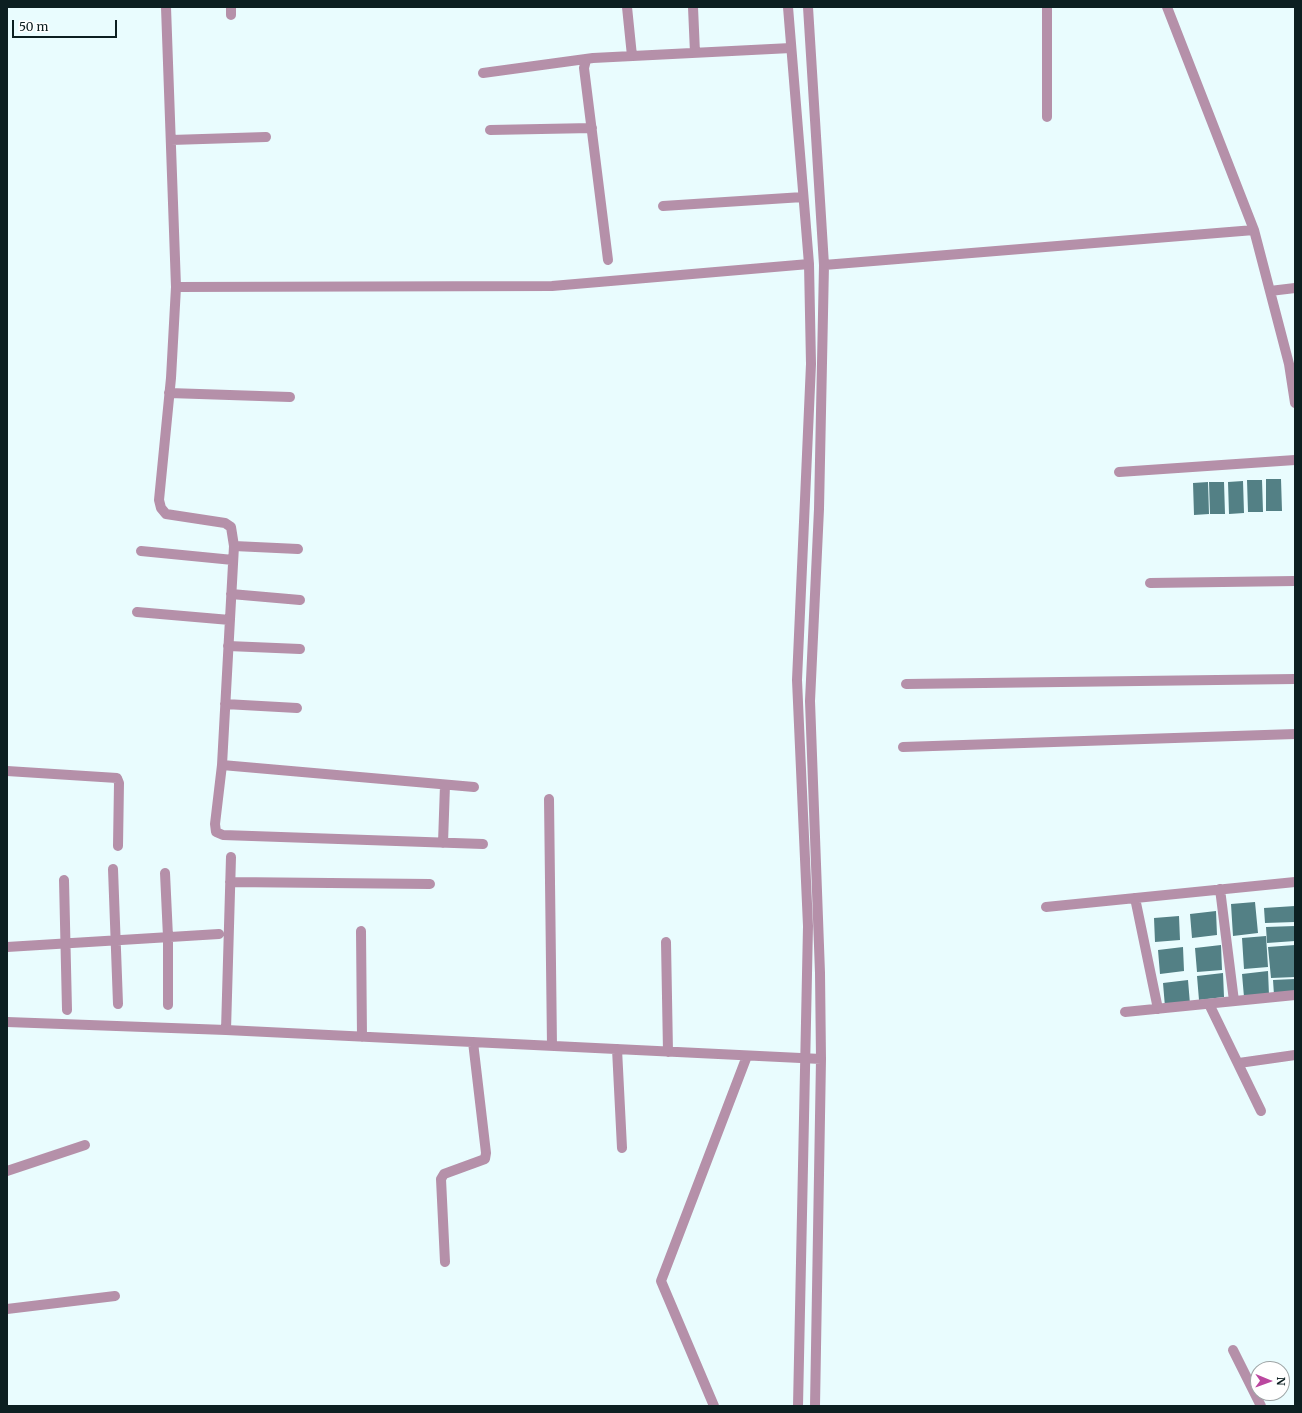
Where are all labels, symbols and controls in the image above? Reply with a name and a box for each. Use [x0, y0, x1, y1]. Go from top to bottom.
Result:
scale bar [14, 12, 119, 38]
text: 50 m [19, 19, 48, 34]
north arrow [1250, 1361, 1290, 1401]
text: N [1274, 1377, 1288, 1386]

